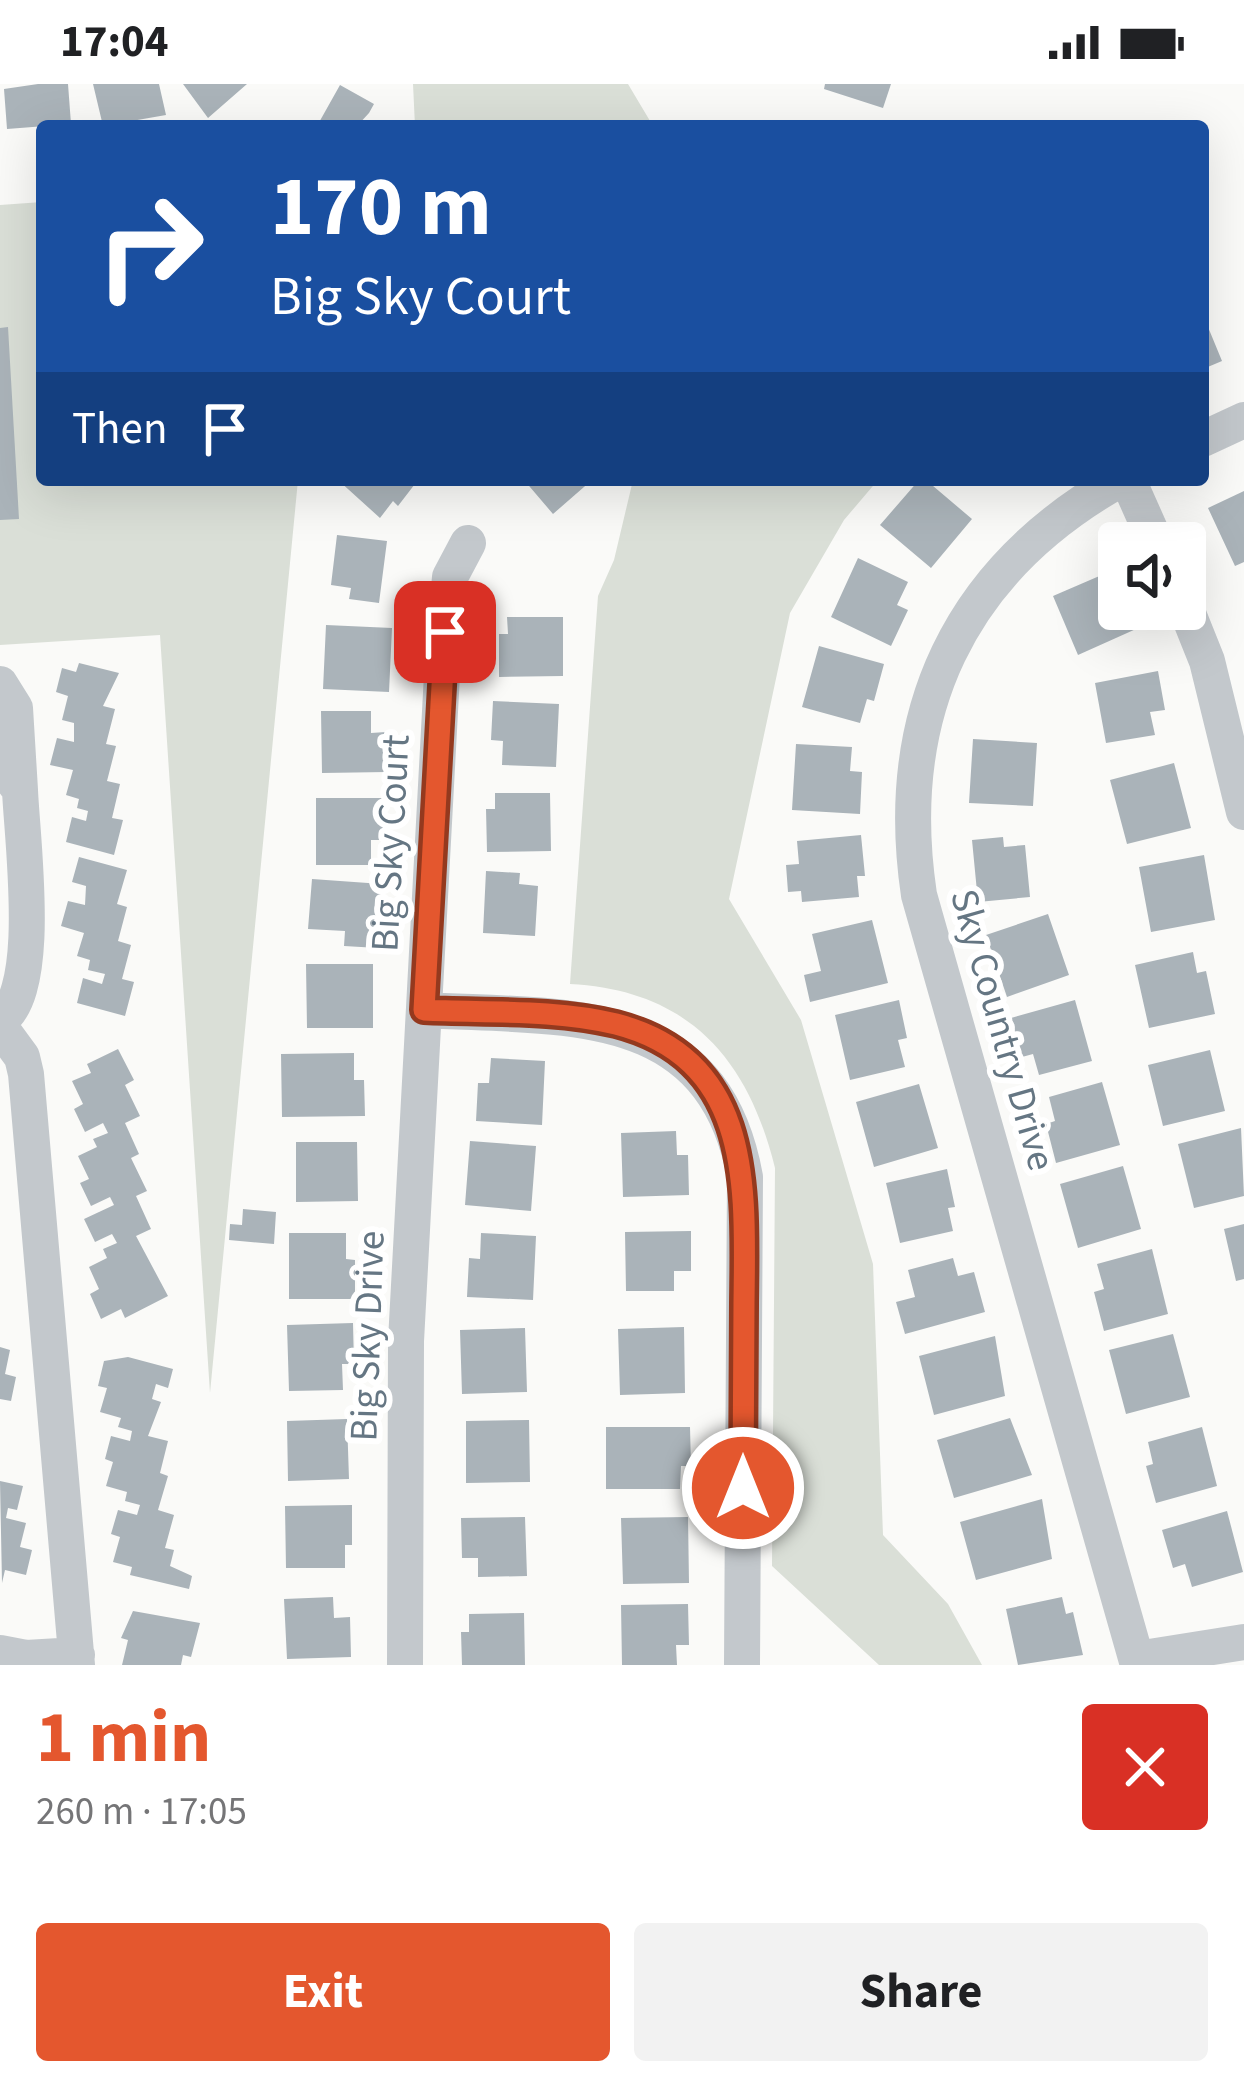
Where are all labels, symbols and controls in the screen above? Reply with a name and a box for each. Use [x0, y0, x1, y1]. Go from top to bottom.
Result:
text: 17:04 [60, 10, 169, 74]
text: 170 m [270, 148, 492, 268]
icon: right [72, 168, 228, 324]
text: Big Sky Court [270, 259, 571, 336]
icon: arrive [192, 396, 258, 462]
text: Then [72, 397, 168, 461]
map controls [1098, 522, 1206, 630]
button: sound [1098, 522, 1206, 630]
pin [394, 581, 496, 683]
icon: arrive [412, 599, 478, 665]
street label: Big Sky Court [357, 733, 425, 953]
street label: Sky Country Drive [935, 883, 1069, 1177]
street label: Big Sky Drive [336, 1230, 400, 1442]
position arrow [680, 1425, 806, 1551]
text: 1 min [36, 1687, 211, 1790]
button: close [1082, 1704, 1208, 1830]
text: 260 m · 17:05 [36, 1784, 247, 1840]
button: Exit [36, 1923, 610, 2061]
button: Share [634, 1923, 1208, 2061]

